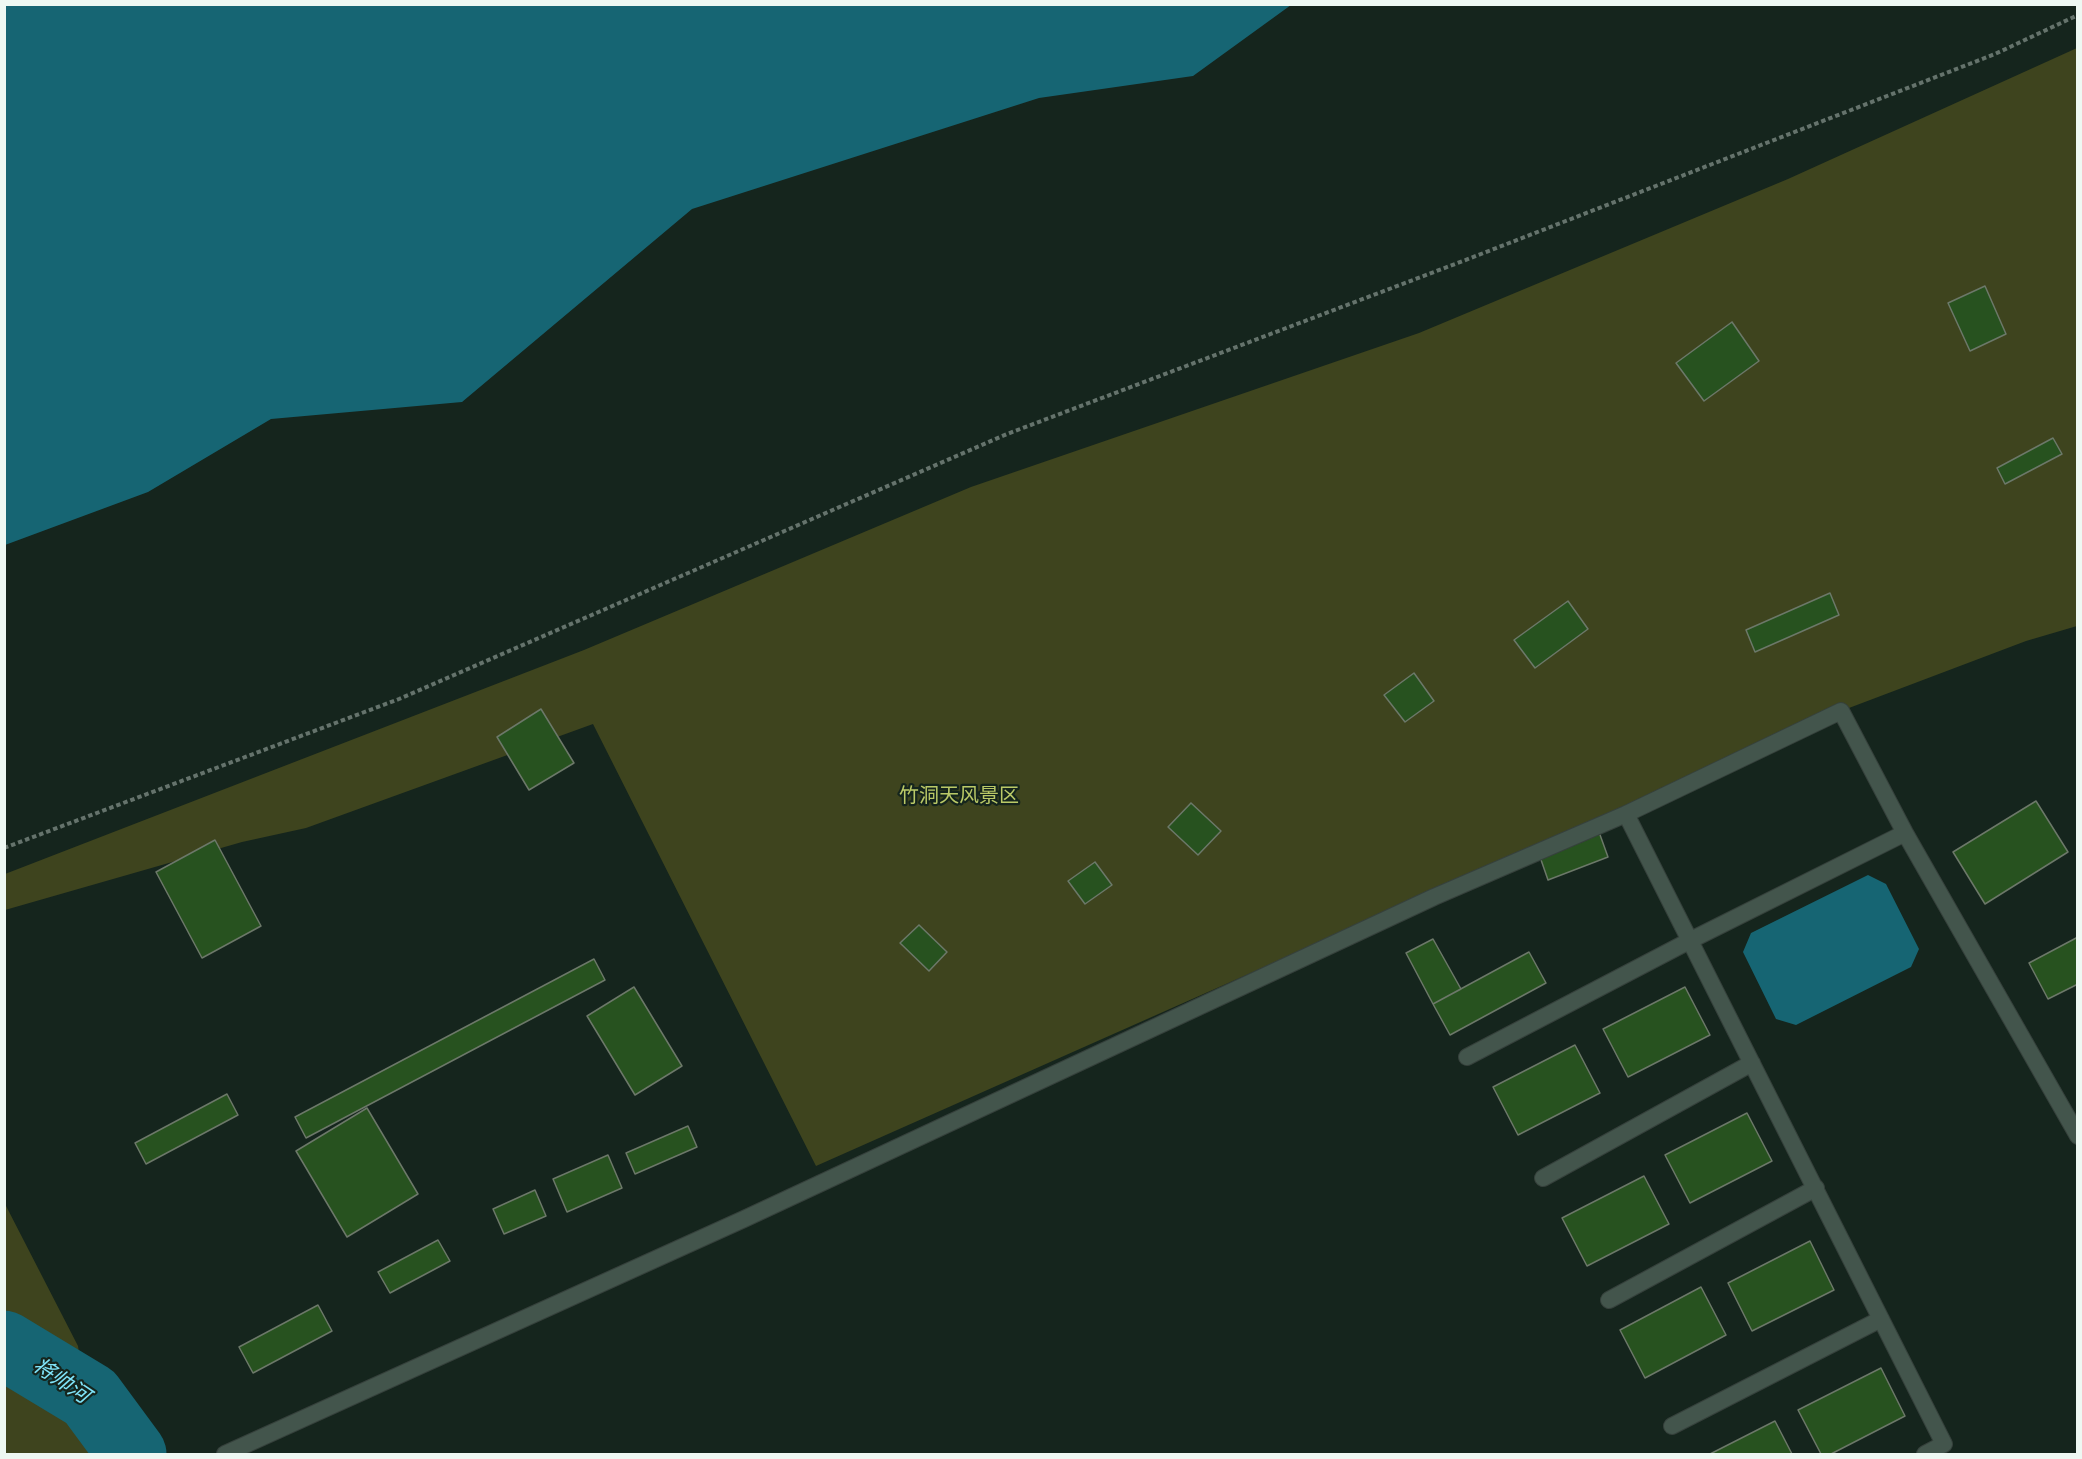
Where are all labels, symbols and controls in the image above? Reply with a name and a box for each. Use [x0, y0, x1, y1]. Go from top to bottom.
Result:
park label: 竹洞天风景区 [899, 784, 1019, 808]
water label: 将帅河 [28, 1353, 94, 1409]

